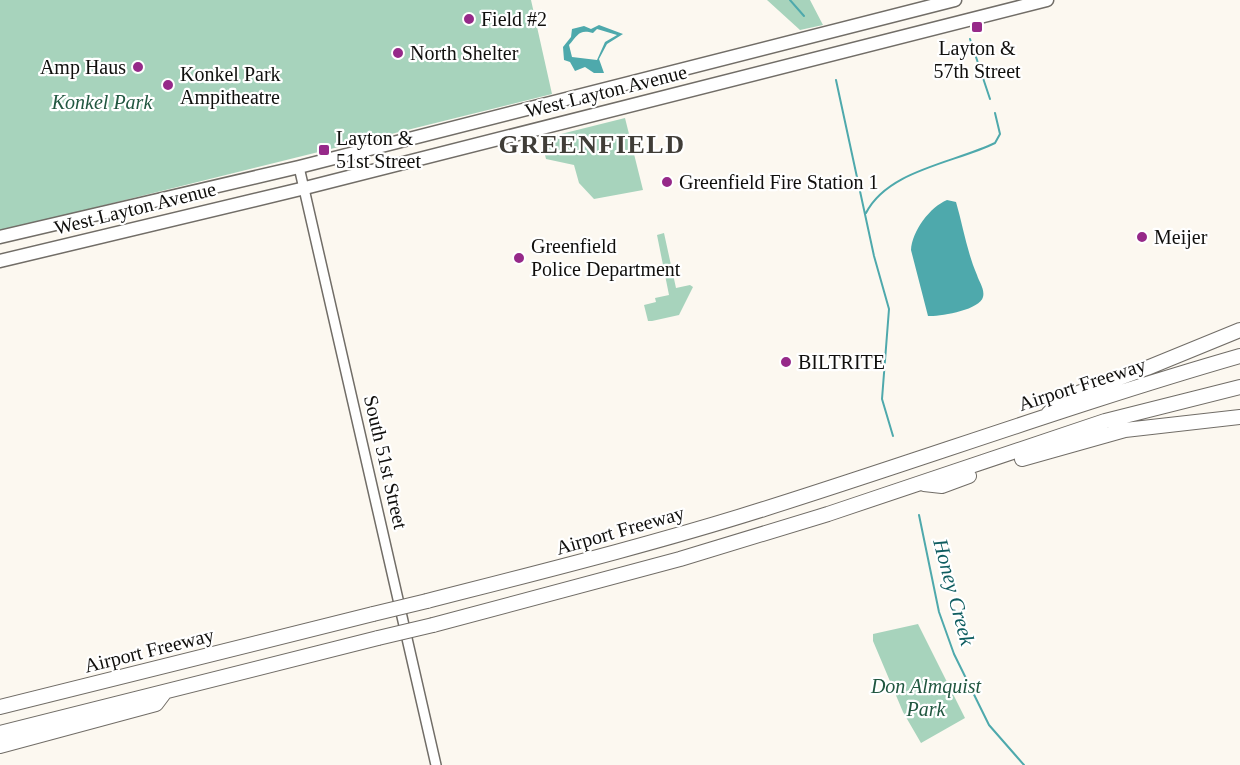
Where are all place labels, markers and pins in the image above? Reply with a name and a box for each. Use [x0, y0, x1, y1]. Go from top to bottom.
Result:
place label: Field #2 [481, 8, 547, 30]
marker: Field #2 [462, 12, 476, 26]
marker: Layton & 57th Street [970, 20, 984, 34]
place label: Layton & 57th Street [933, 37, 1021, 82]
place label: North Shelter [410, 42, 519, 64]
marker: North Shelter [391, 46, 405, 60]
place label: Amp Haus [40, 56, 126, 79]
marker: Amp Haus [131, 60, 145, 74]
place label: Konkel Park Ampitheatre [180, 63, 281, 109]
marker: Konkel Park Ampitheatre [161, 78, 175, 92]
place label: Layton & 51st Street [336, 127, 421, 172]
marker: Layton & 51st Street [317, 143, 331, 157]
place label: Greenfield Fire Station 1 [679, 171, 878, 193]
marker: Greenfield Fire Station 1 [660, 175, 674, 189]
place label: Meijer [1154, 226, 1208, 249]
marker: Meijer [1135, 230, 1149, 244]
place label: Greenfield Police Department [531, 235, 681, 281]
marker: Greenfield Police Department [512, 251, 526, 265]
place label: BILTRITE [798, 351, 885, 373]
marker: BILTRITE [779, 355, 793, 369]

